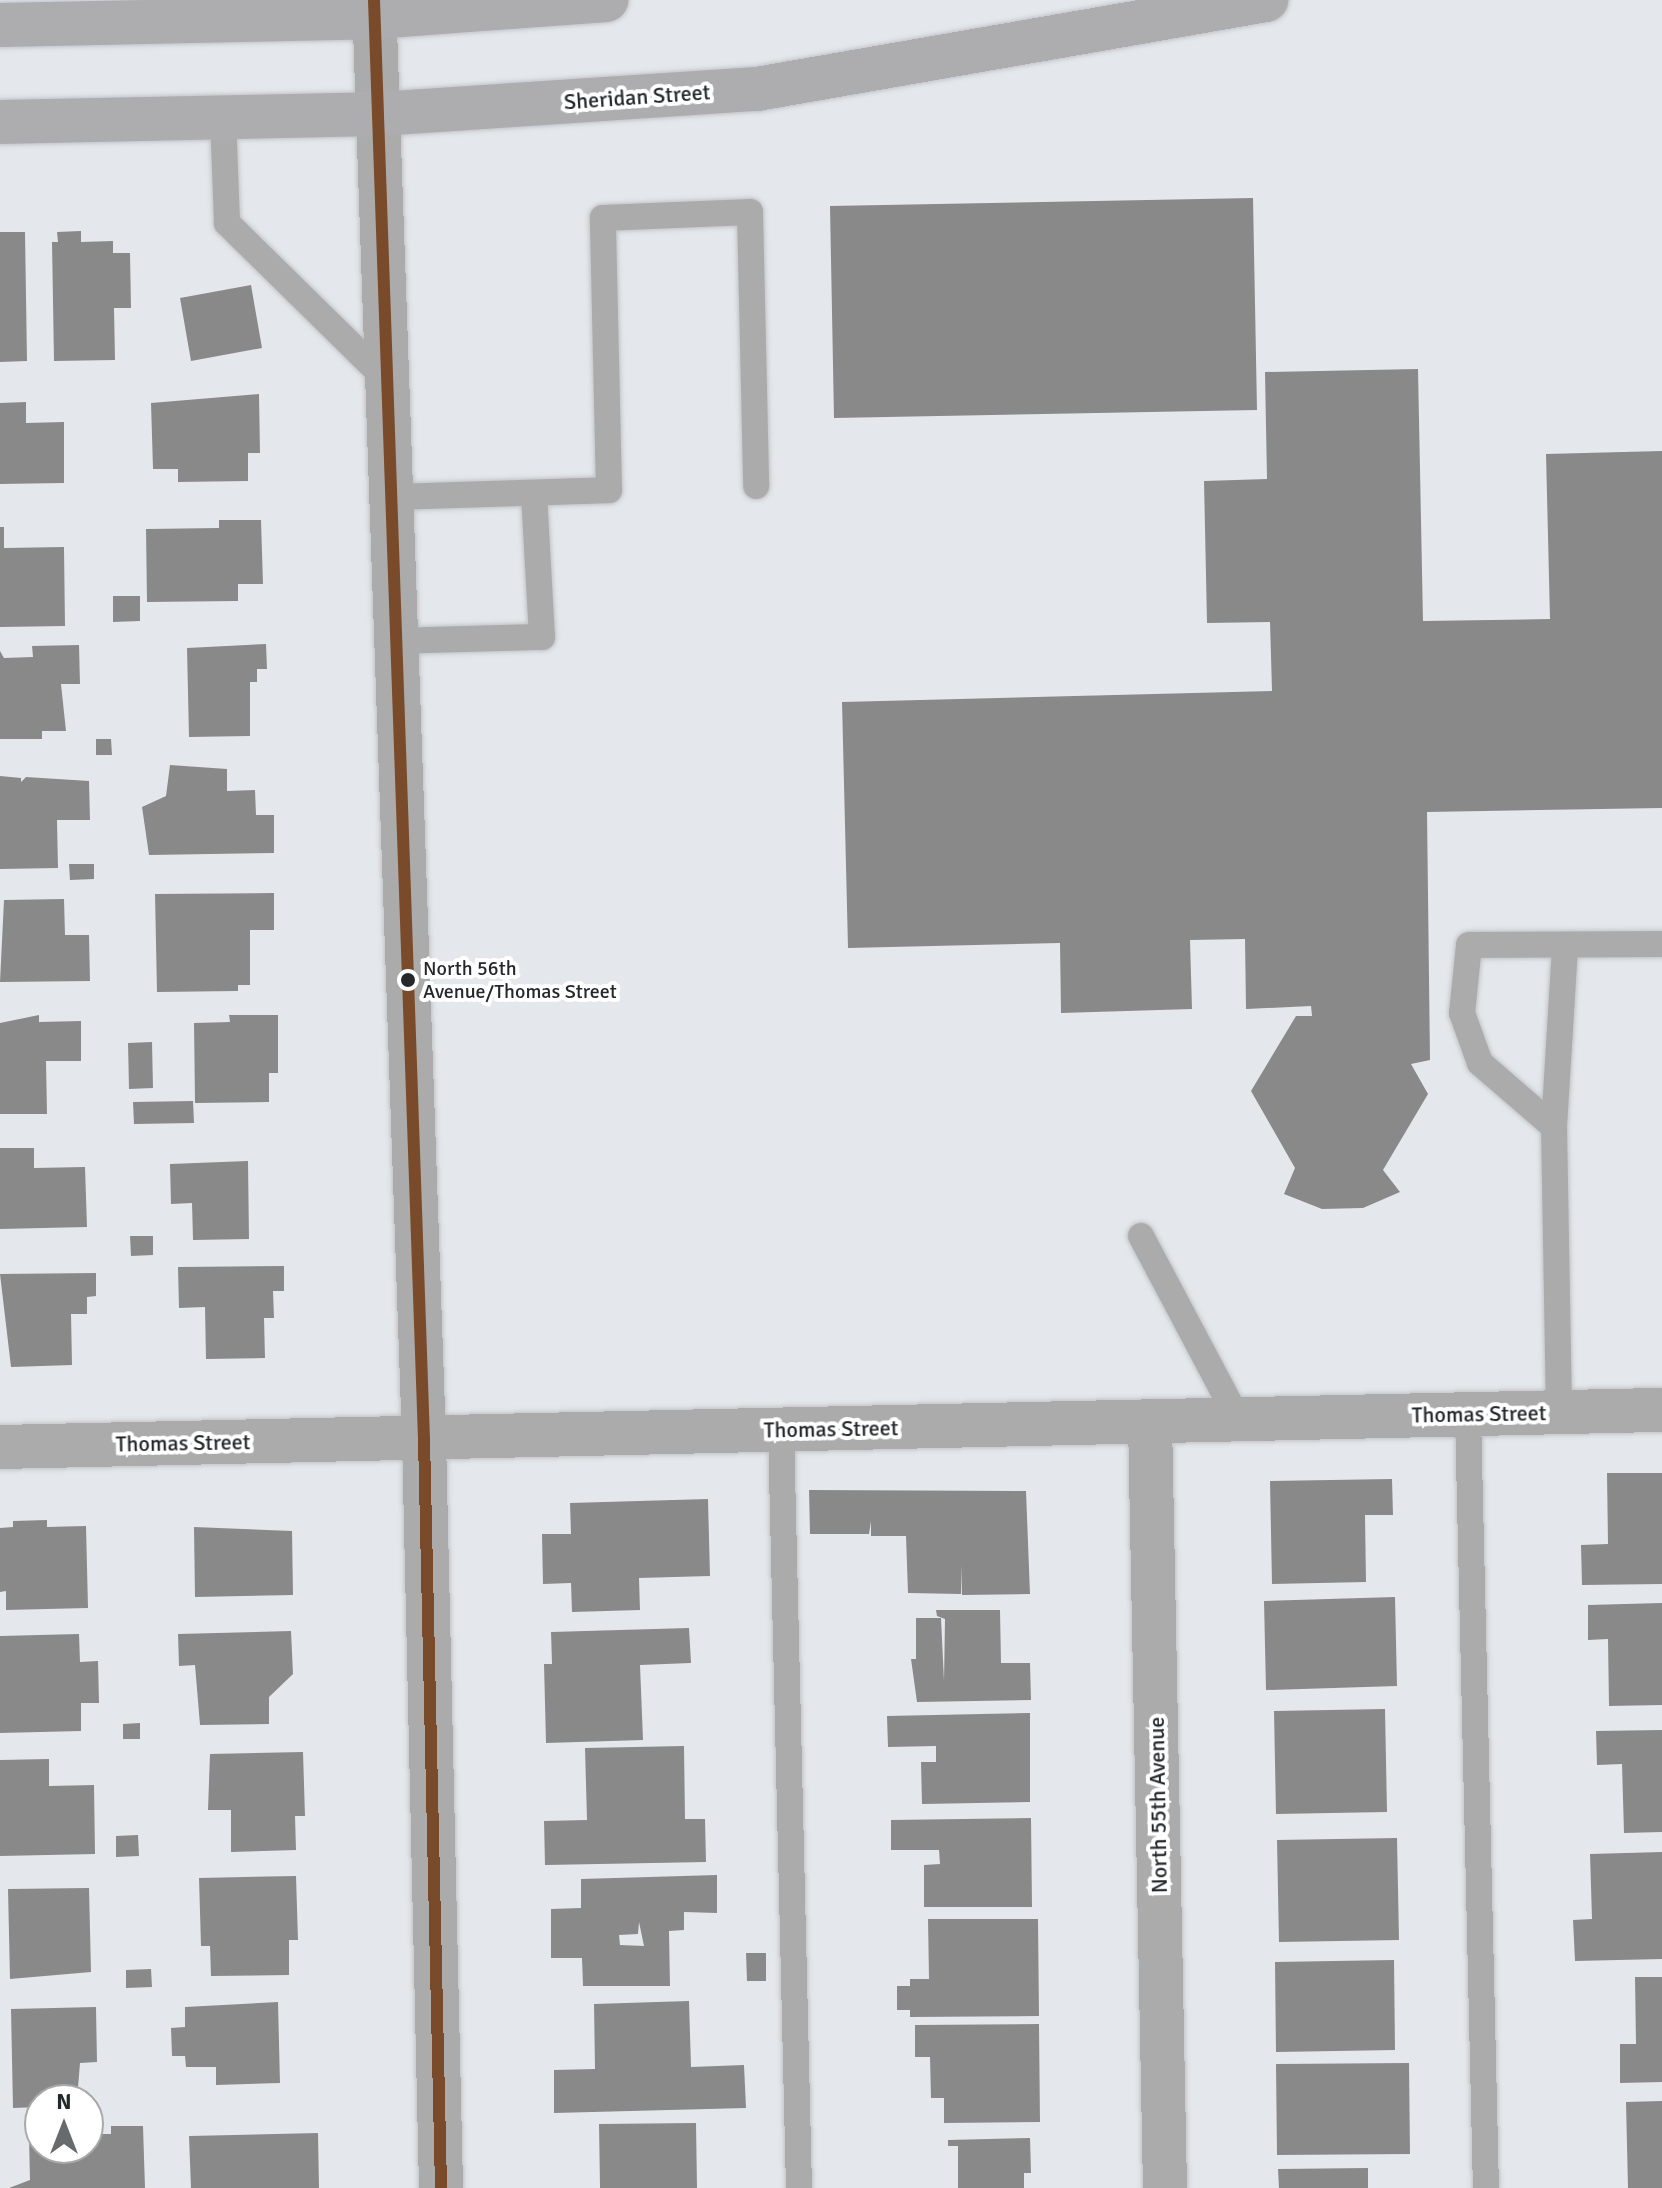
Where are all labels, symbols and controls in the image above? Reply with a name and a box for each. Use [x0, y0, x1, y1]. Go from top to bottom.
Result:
street label: Sheridan Street [563, 79, 711, 115]
place label: North 56th Avenue/Thomas Street [423, 956, 617, 1003]
marker: North 56th Avenue/Thomas Street [400, 972, 416, 988]
street label: Thomas Street [1411, 1400, 1547, 1428]
street label: Thomas Street [763, 1415, 899, 1443]
street label: Thomas Street [115, 1429, 251, 1457]
street label: North 55th Avenue [1143, 1717, 1173, 1893]
north arrow [24, 2084, 104, 2164]
text: N [56, 2088, 72, 2115]

